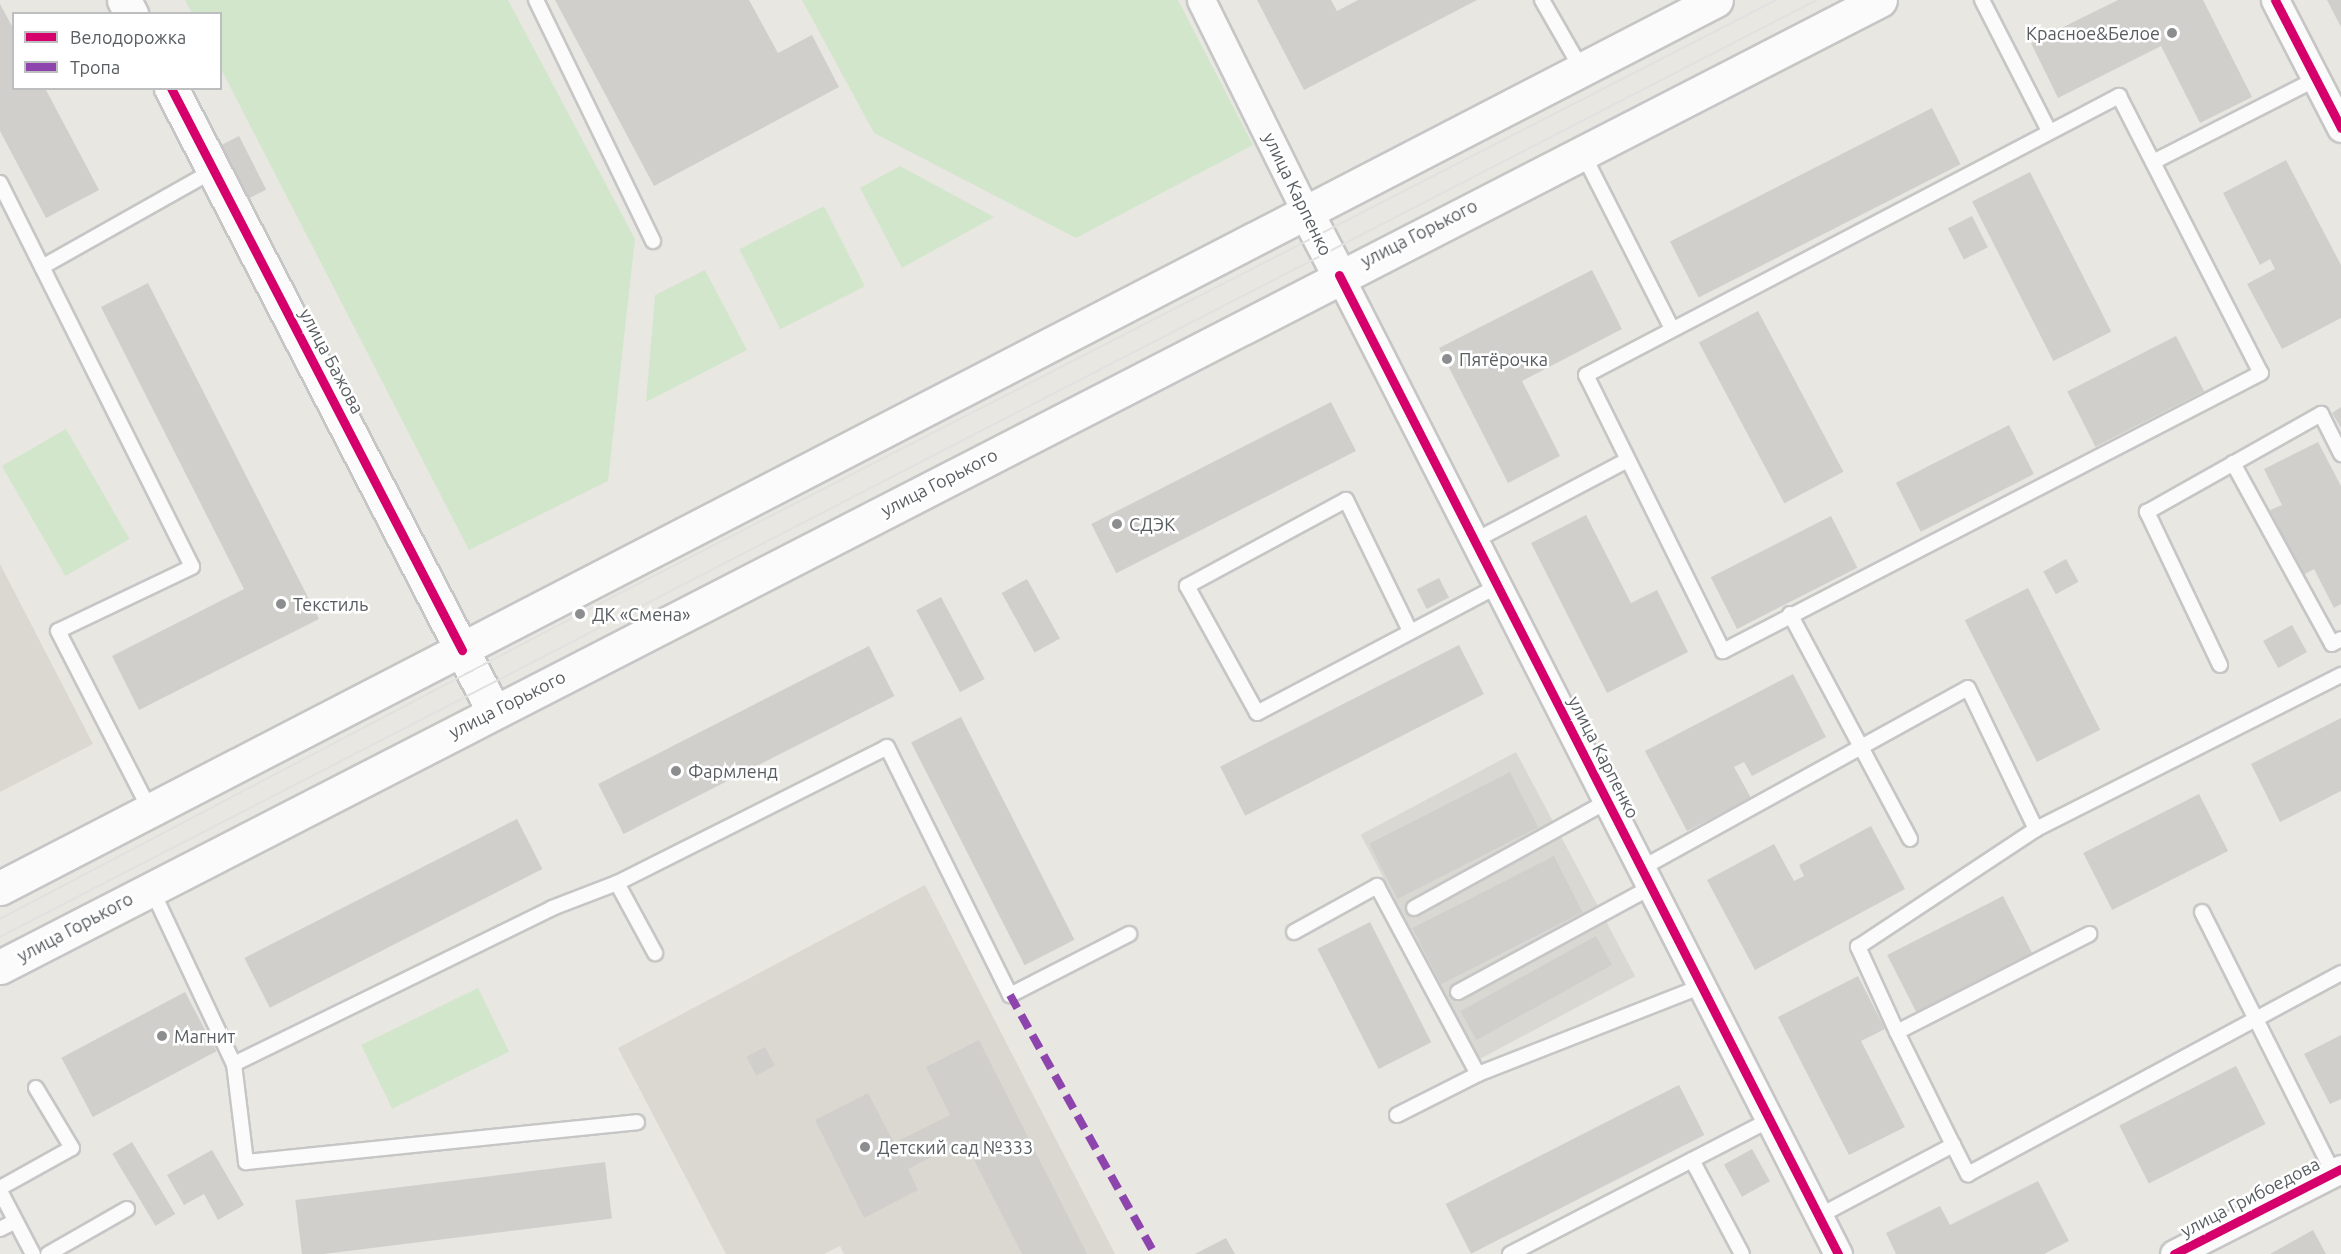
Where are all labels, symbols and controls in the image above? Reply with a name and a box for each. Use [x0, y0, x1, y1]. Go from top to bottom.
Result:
legend [12, 12, 222, 90]
place label: Красное&Белое [2026, 22, 2160, 44]
marker: Красное&Белое [2165, 26, 2179, 40]
text: Велодорожка [70, 27, 186, 47]
text: Тропа [70, 57, 120, 77]
street label: улица Карпенко [1259, 129, 1337, 259]
street label: улица Горького [1357, 194, 1481, 272]
street label: улица Бажова [295, 305, 369, 417]
place label: Пятёрочка [1459, 348, 1548, 370]
marker: Пятёрочка [1440, 352, 1454, 366]
street label: улица Горького [877, 443, 1001, 521]
place label: СДЭК [1129, 513, 1175, 535]
marker: СДЭК [1110, 517, 1124, 531]
place label: Текстиль [293, 593, 368, 615]
marker: Текстиль [274, 597, 288, 611]
place label: ДК «Смена» [592, 603, 690, 625]
marker: ДК «Смена» [573, 607, 587, 621]
street label: улица Горького [445, 665, 569, 743]
street label: улица Карпенко [1564, 692, 1644, 822]
place label: Фармленд [688, 760, 778, 782]
marker: Фармленд [669, 764, 683, 778]
street label: улица Горького [13, 887, 137, 967]
place label: Магнит [174, 1025, 235, 1047]
marker: Магнит [155, 1029, 169, 1043]
place label: Детский сад №333 [877, 1136, 1033, 1158]
marker: Детский сад №333 [858, 1140, 872, 1154]
street label: улица Грибоедова [2177, 1153, 2323, 1241]

